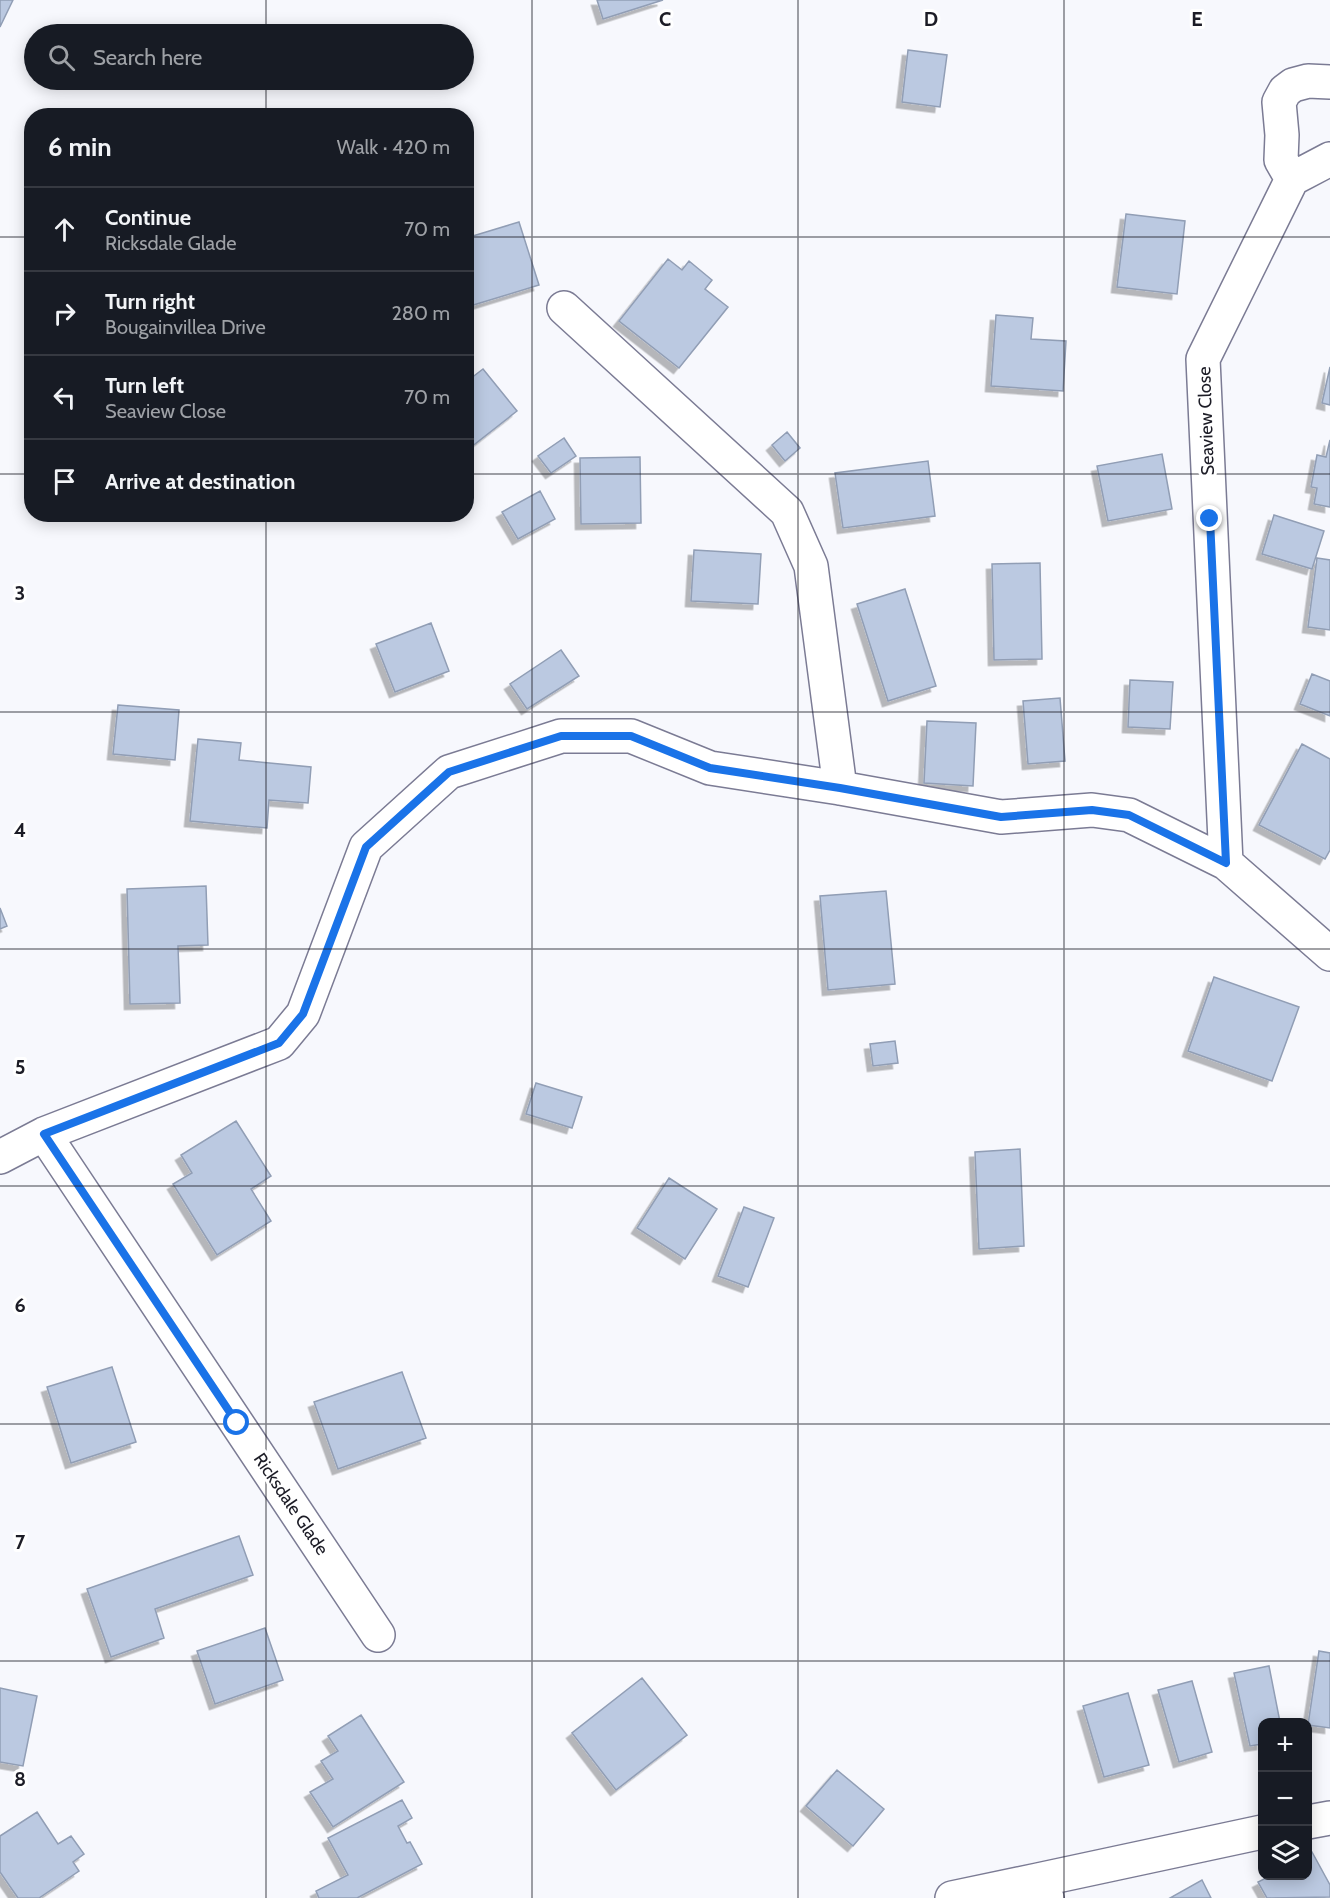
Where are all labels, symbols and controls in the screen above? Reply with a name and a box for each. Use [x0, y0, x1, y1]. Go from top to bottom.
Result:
text: C [659, 7, 671, 31]
text: D [924, 7, 938, 31]
text: E [1191, 7, 1203, 31]
search box [24, 24, 474, 90]
icon: search [45, 41, 78, 74]
text: Search here [93, 44, 202, 71]
text: 6 min [48, 131, 112, 163]
text: Walk · 420 m [337, 135, 450, 159]
text: Continue [105, 204, 191, 231]
icon: ahead [48, 213, 81, 246]
text: 70 m [404, 217, 450, 241]
text: Ricksdale Glade [105, 231, 237, 255]
text: Turn right [105, 288, 195, 315]
icon: right [48, 297, 81, 330]
text: 280 m [391, 301, 450, 325]
text: Bougainvillea Drive [105, 315, 266, 339]
street label: Seaview Close [1193, 366, 1219, 476]
text: Turn left [105, 372, 184, 399]
icon: left [48, 381, 81, 414]
text: 70 m [404, 385, 450, 409]
text: Seaview Close [105, 399, 226, 423]
icon: arrive [48, 465, 81, 498]
text: Arrive at destination [105, 468, 295, 495]
route end [1196, 505, 1222, 531]
text: 3 [15, 581, 25, 605]
text: 4 [14, 818, 26, 842]
text: 5 [15, 1055, 25, 1079]
text: 6 [14, 1293, 26, 1317]
route start [223, 1409, 249, 1435]
street label: Ricksdale Glade [249, 1449, 333, 1559]
text: 7 [15, 1530, 26, 1554]
map controls [1258, 1718, 1312, 1880]
button: + [1258, 1718, 1312, 1772]
text: 8 [14, 1767, 26, 1791]
button: − [1258, 1772, 1312, 1826]
button: layers [1258, 1826, 1312, 1880]

